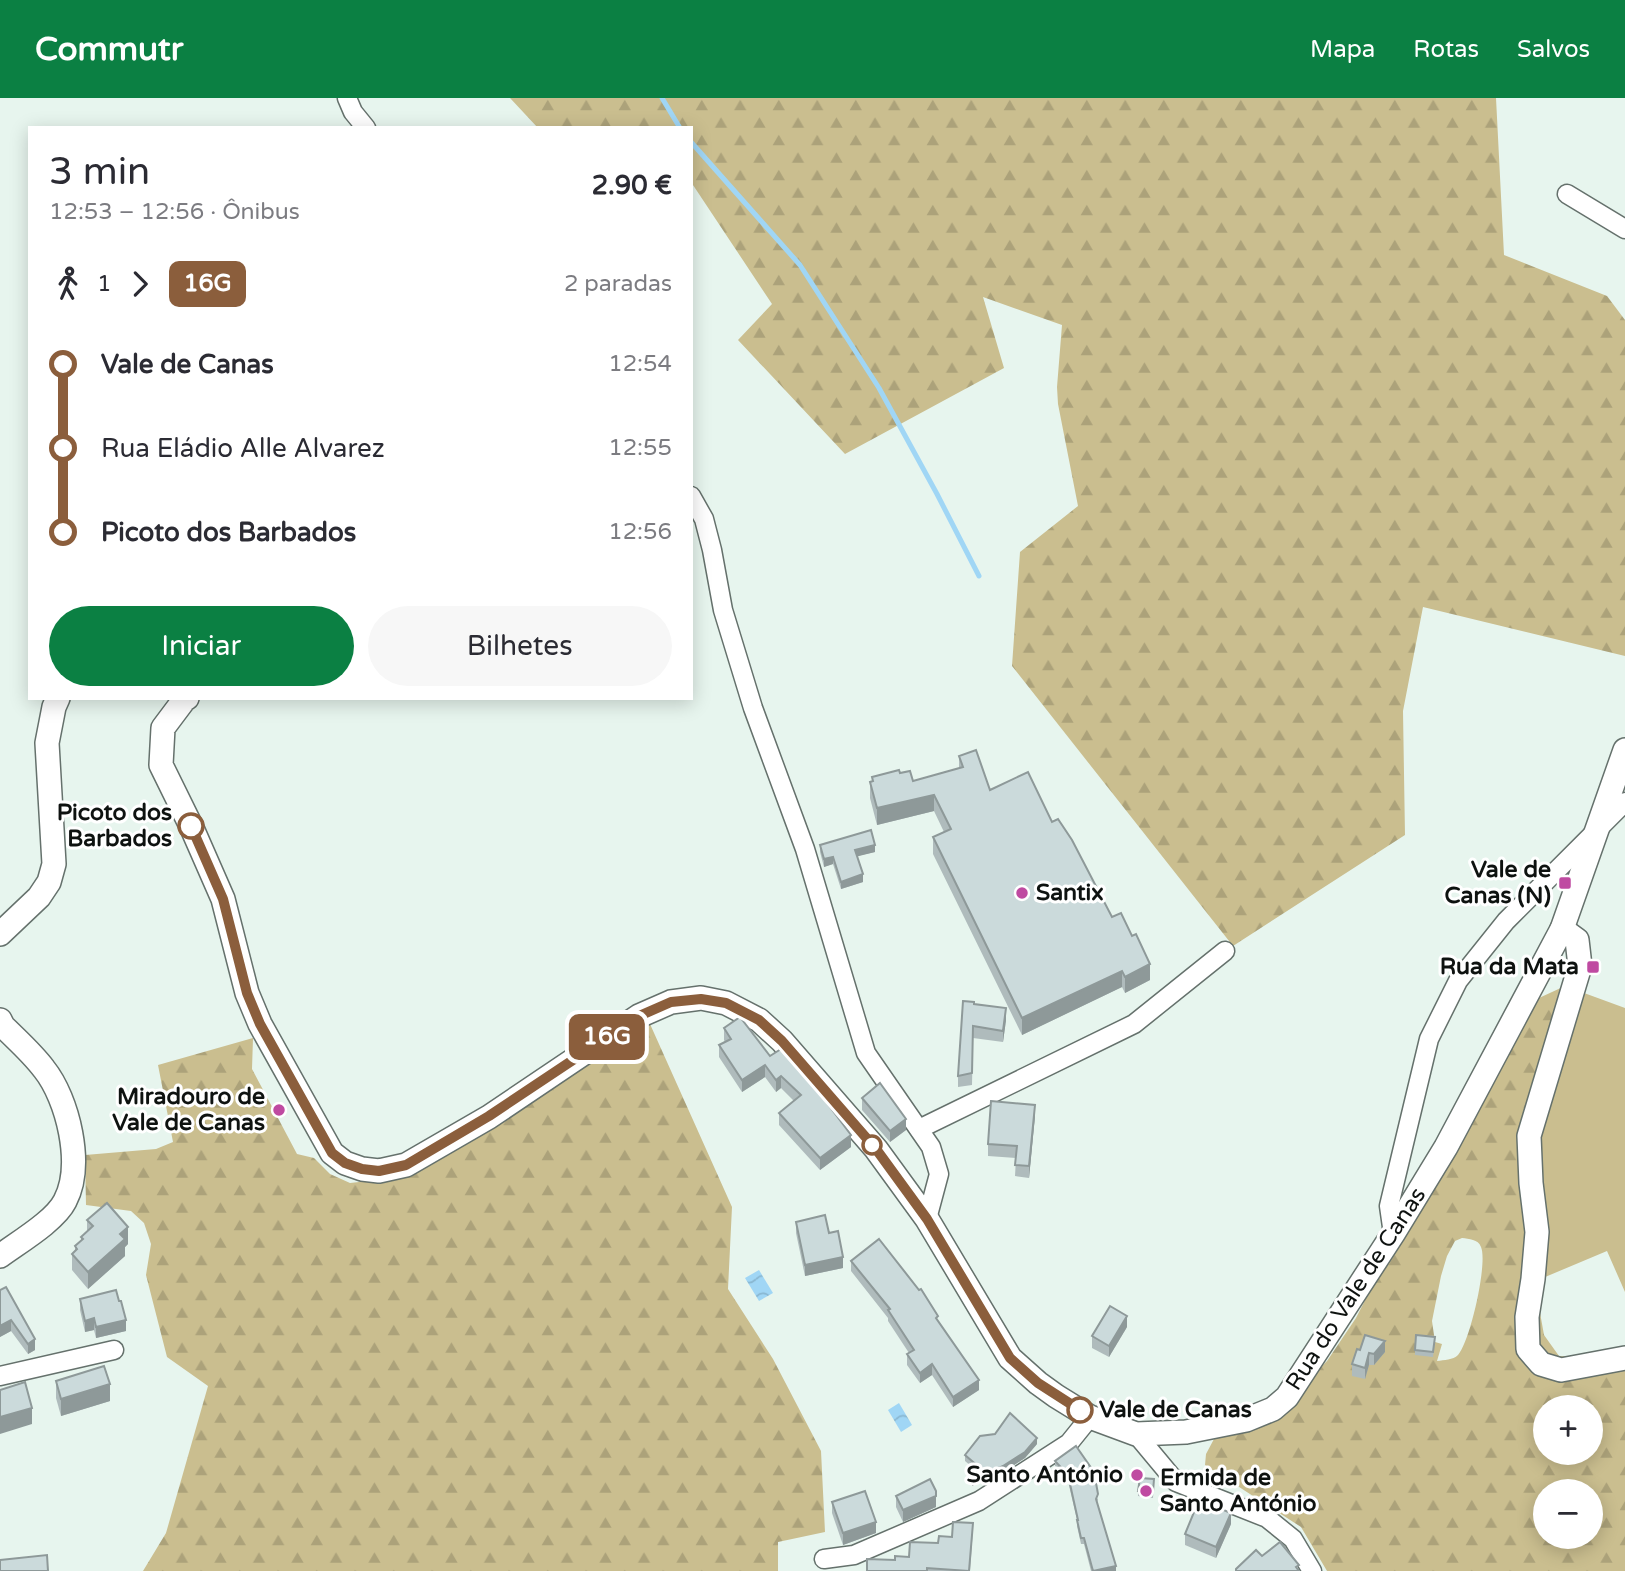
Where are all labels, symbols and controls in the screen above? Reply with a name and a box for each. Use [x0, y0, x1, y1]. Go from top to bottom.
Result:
text: Commutr [35, 30, 183, 69]
text: Mapa [1310, 35, 1375, 64]
text: Rotas [1413, 35, 1479, 64]
text: Salvos [1517, 35, 1590, 64]
text: 3 min [49, 149, 150, 195]
text: 2.90 € [592, 170, 672, 201]
text: 12:53 – 12:56 · Ônibus [49, 198, 300, 226]
icon: walk [49, 265, 87, 303]
icon: forward [121, 265, 159, 303]
text: 16G [183, 269, 232, 298]
text: 1 [97, 270, 111, 298]
text: 2 paradas [564, 270, 672, 298]
text: Vale de Canas [101, 349, 274, 380]
text: 12:54 [608, 350, 672, 378]
text: Rua Eládio Alle Alvarez [101, 433, 385, 464]
text: 12:55 [608, 434, 672, 462]
text: Picoto dos Barbados [101, 517, 356, 548]
text: 12:56 [608, 518, 672, 546]
button: Iniciar [49, 606, 354, 686]
button: Bilhetes [368, 606, 672, 686]
place label: Picoto dos Barbados [57, 799, 172, 853]
marker: Picoto dos Barbados [178, 813, 204, 839]
place label: Vale de Canas (N) [1445, 856, 1551, 910]
marker: Vale de Canas (N) [1557, 875, 1573, 891]
place label: Santix [1036, 879, 1104, 907]
marker: Santix [1014, 885, 1030, 901]
place label: Rua da Mata [1440, 953, 1579, 981]
marker: Rua da Mata [1585, 959, 1601, 975]
line badge: 16G [567, 1014, 647, 1060]
text: 16G [583, 1022, 631, 1051]
place label: Miradouro de Vale de Canas [112, 1083, 265, 1137]
marker: Miradouro de Vale de Canas [271, 1102, 287, 1118]
unlabelled marker [862, 1135, 882, 1155]
street label: Rua do Vale de Canas [1280, 1182, 1432, 1396]
map controls [1533, 1395, 1603, 1549]
button: + [1533, 1395, 1603, 1465]
place label: Vale de Canas [1099, 1396, 1252, 1424]
marker: Vale de Canas [1067, 1397, 1093, 1423]
place label: Santo António [967, 1461, 1123, 1489]
place label: Ermida de Santo António [1160, 1464, 1317, 1518]
marker: Santo António [1129, 1467, 1145, 1483]
button: − [1533, 1479, 1603, 1549]
marker: Ermida de Santo António [1138, 1483, 1154, 1499]

